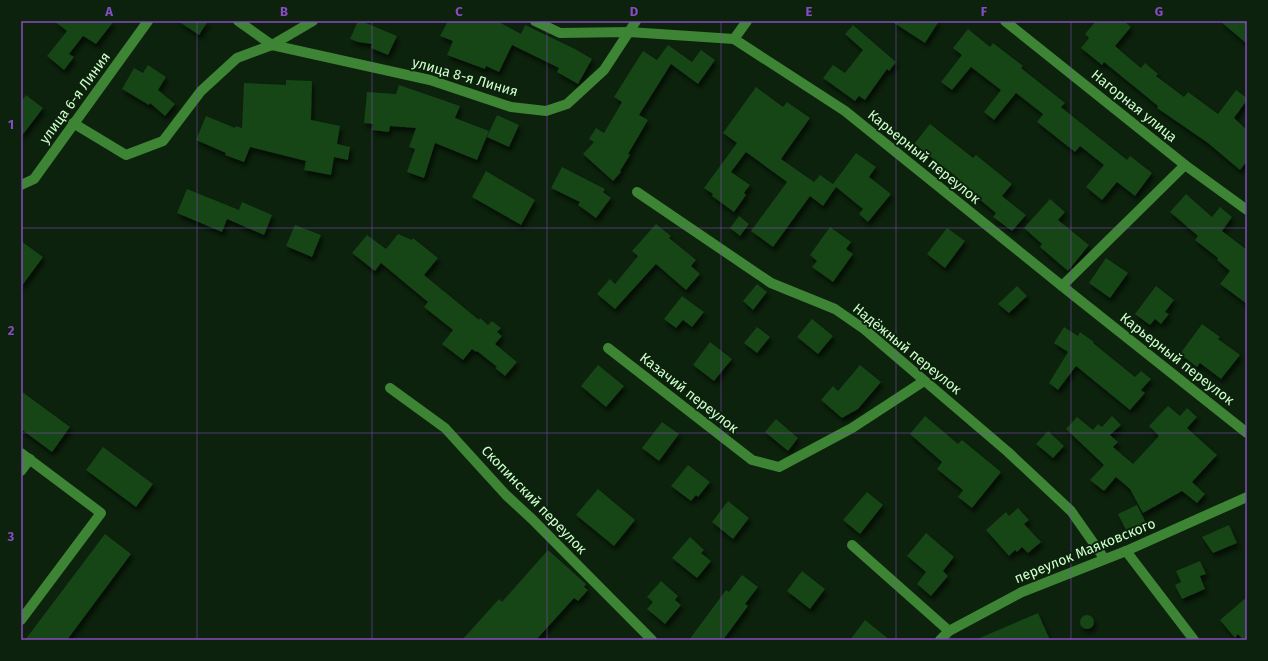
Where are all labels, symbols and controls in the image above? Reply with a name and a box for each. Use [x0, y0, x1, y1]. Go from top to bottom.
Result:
text: A [104, 4, 113, 19]
text: B [280, 4, 288, 19]
text: C [455, 4, 463, 19]
text: D [630, 4, 639, 19]
text: E [806, 4, 813, 19]
text: F [981, 4, 988, 19]
text: G [1155, 4, 1163, 19]
street label: улица 6-я Линия [36, 49, 114, 147]
street label: улица 8-я Линия [410, 54, 520, 100]
street label: Нагорная улица [1088, 66, 1180, 146]
street label: Карьерный переулок [864, 106, 984, 208]
text: 1 [8, 117, 14, 132]
street label: Надёжный переулок [849, 300, 965, 399]
street label: Карьерный переулок [1117, 309, 1238, 409]
text: 2 [8, 323, 15, 338]
street label: Казачий переулок [636, 349, 742, 437]
street label: Скопинский переулок [478, 442, 591, 558]
street label: переулок Маяковского [1012, 515, 1158, 587]
text: 3 [7, 529, 15, 544]

